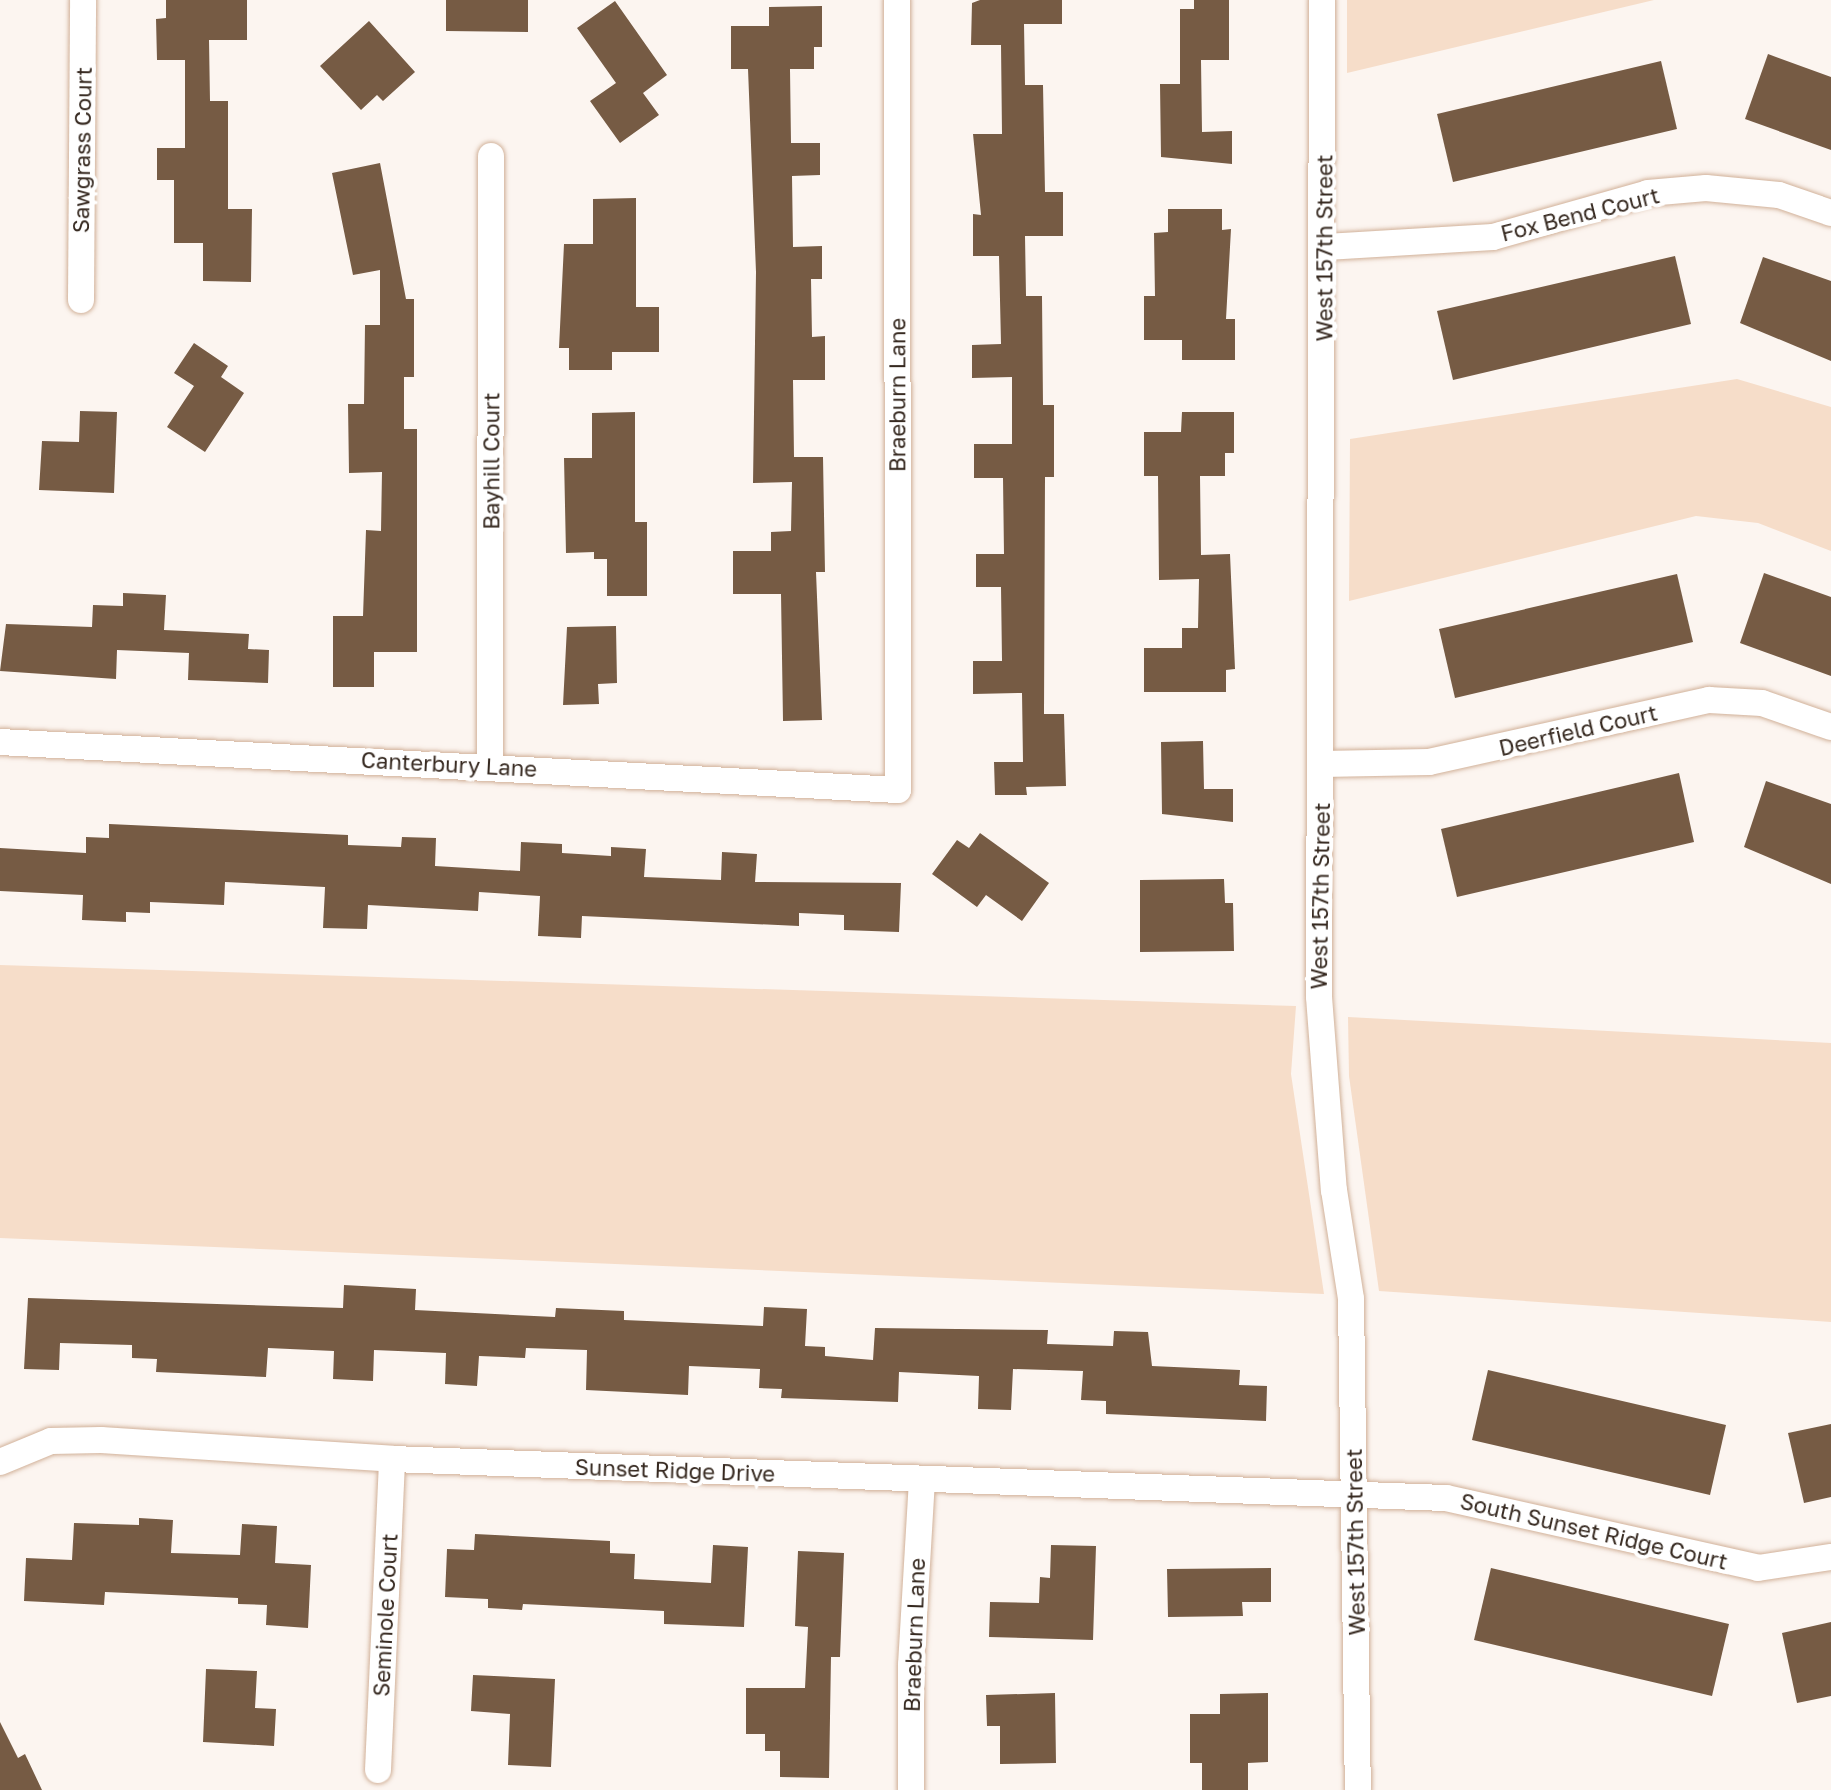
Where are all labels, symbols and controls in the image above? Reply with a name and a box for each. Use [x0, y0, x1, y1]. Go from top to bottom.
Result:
street label: Sawgrass Court [67, 67, 97, 233]
street label: West 157th Street [1311, 155, 1337, 341]
street label: Fox Bend Court [1498, 182, 1662, 246]
street label: Braeburn Lane [884, 318, 910, 472]
street label: Bayhill Court [478, 392, 504, 530]
street label: Deerfield Court [1496, 699, 1660, 761]
street label: Canterbury Lane [360, 746, 538, 782]
street label: West 157th Street [1305, 802, 1335, 990]
street label: West 157th Street [1340, 1448, 1370, 1636]
street label: Sunset Ridge Drive [574, 1453, 776, 1487]
street label: South Sunset Ridge Court [1458, 1487, 1730, 1575]
street label: Seminole Court [368, 1533, 402, 1697]
street label: Braeburn Lane [898, 1557, 930, 1713]

